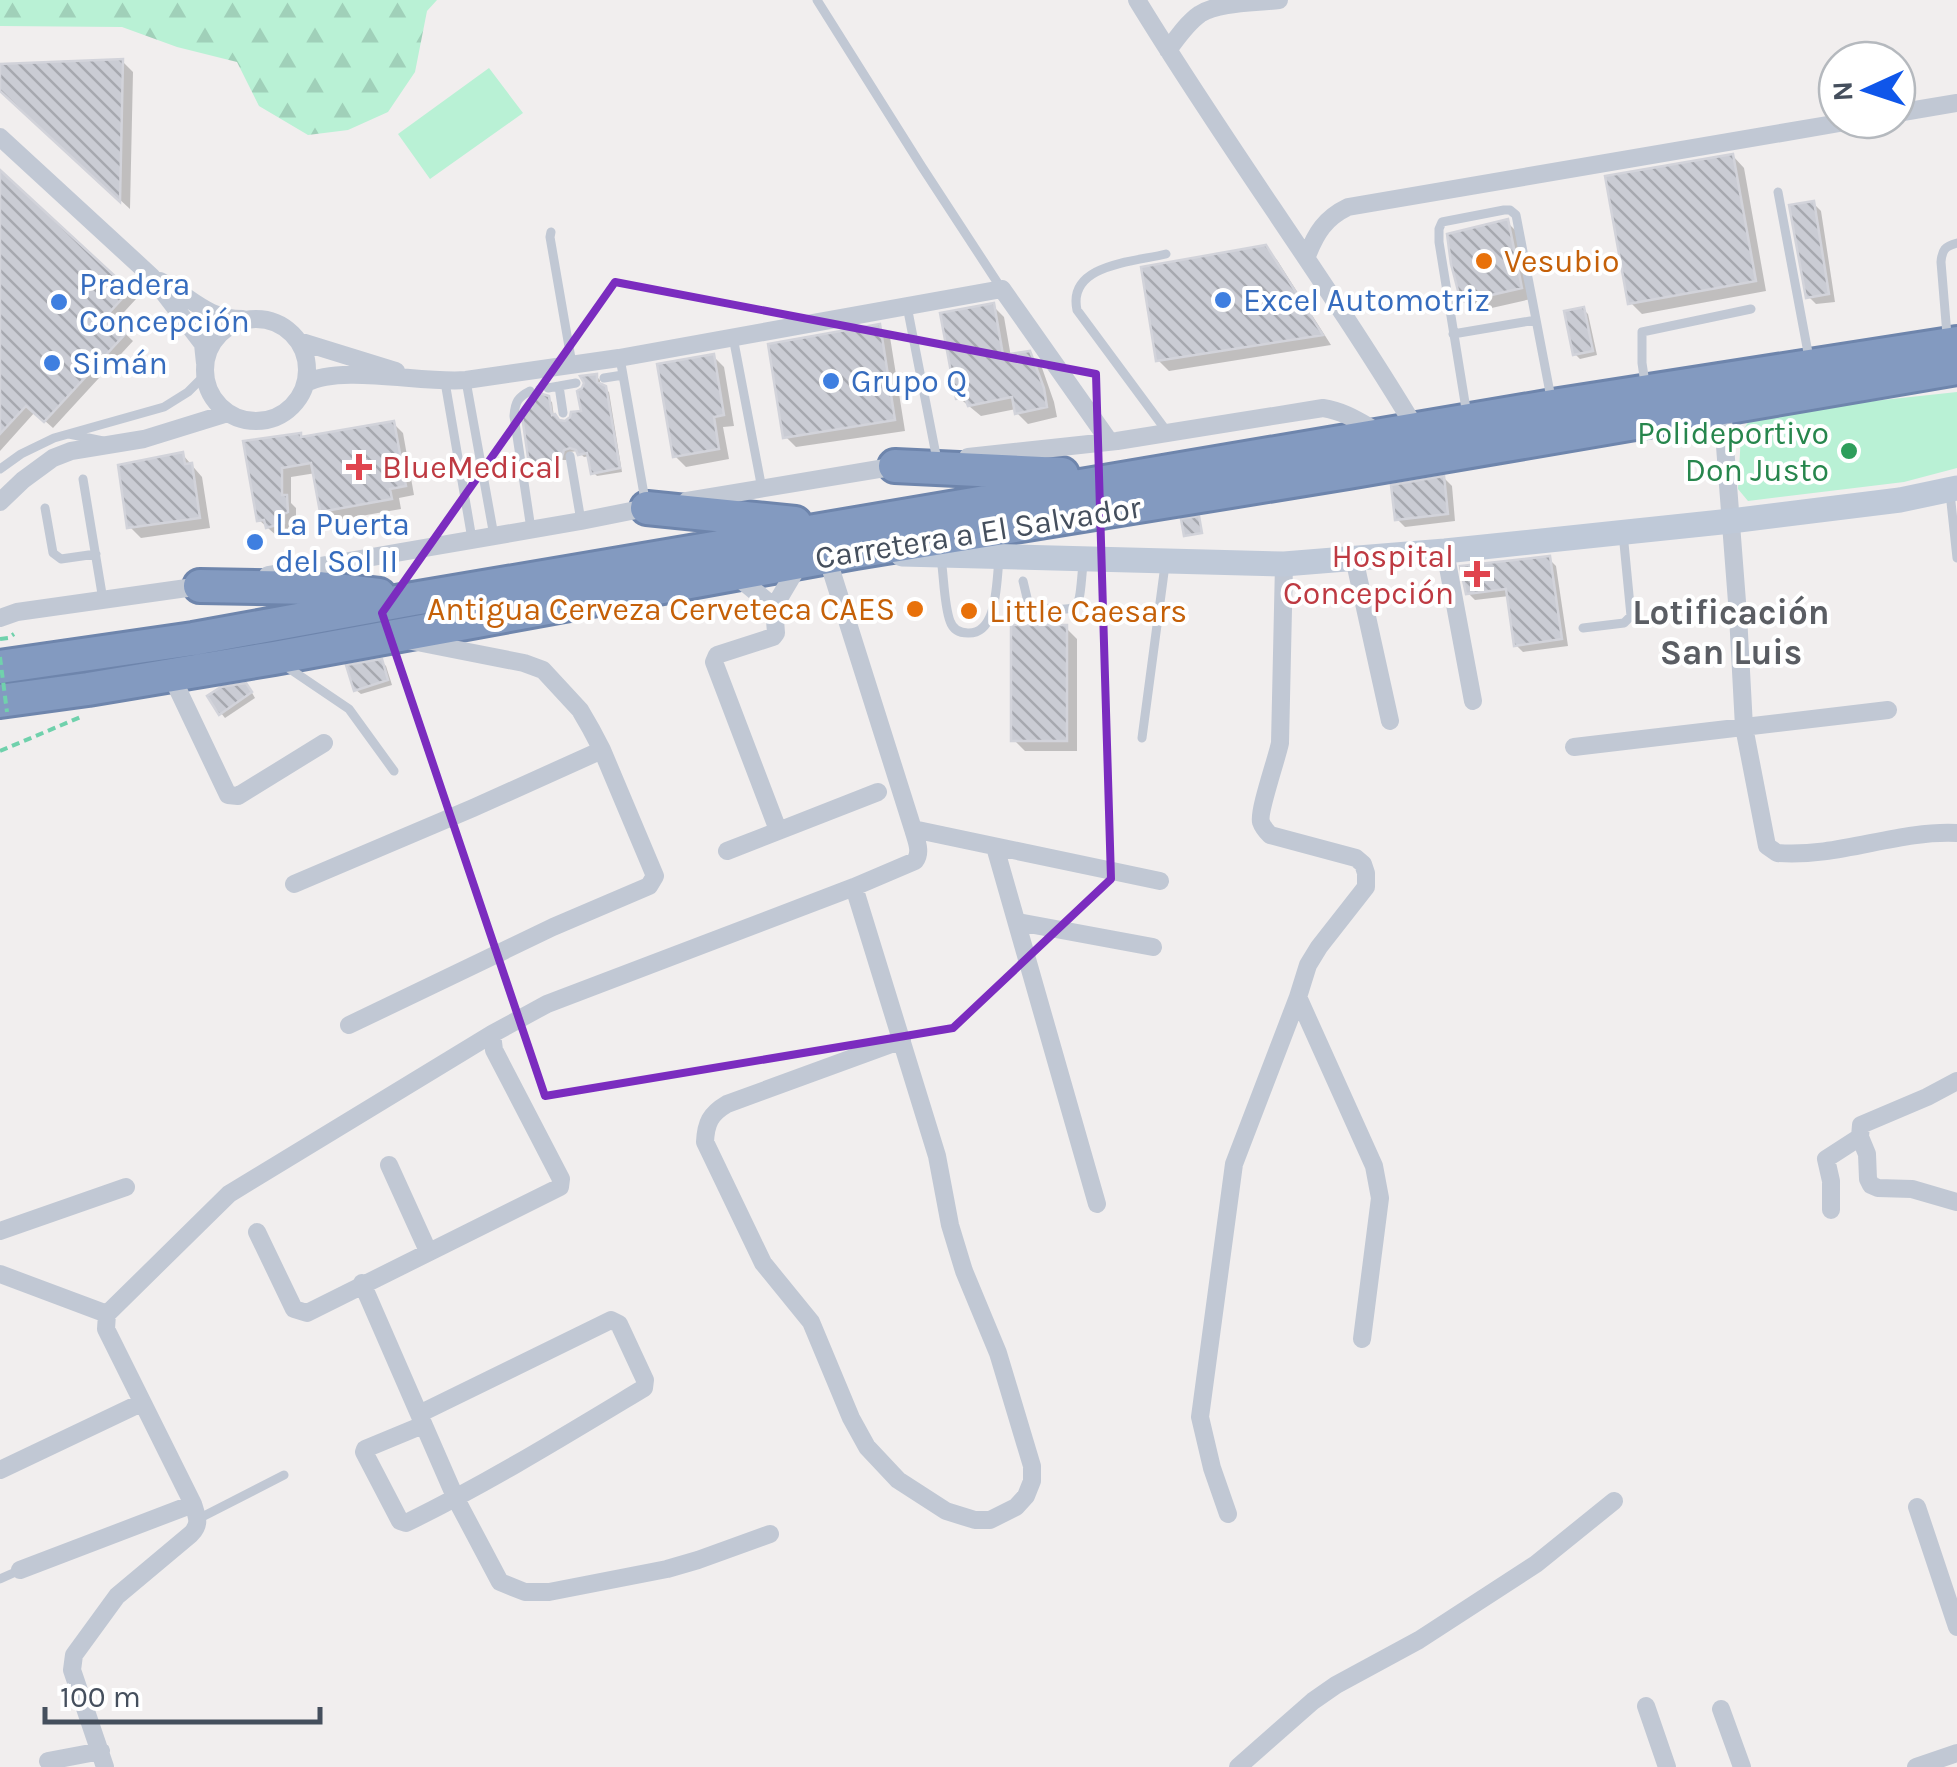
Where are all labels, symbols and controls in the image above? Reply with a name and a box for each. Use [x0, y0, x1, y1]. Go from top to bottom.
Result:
north arrow [1817, 40, 1917, 140]
text: N [1826, 80, 1860, 102]
place label: Vesubio [1504, 243, 1620, 280]
marker: Vesubio [1473, 250, 1495, 272]
place label: Pradera Concepción [79, 266, 250, 340]
place label: Excel Automotriz [1243, 282, 1490, 319]
marker: Excel Automotriz [1212, 289, 1234, 311]
marker: Pradera Concepción [48, 291, 70, 313]
place label: Simán [72, 345, 168, 382]
marker: Simán [41, 352, 63, 374]
place label: Grupo Q [851, 363, 967, 400]
marker: Grupo Q [820, 370, 842, 392]
place label: Polideportivo Don Justo [1637, 415, 1829, 489]
marker: Polideportivo Don Justo [1838, 440, 1860, 462]
place label: BlueMedical [382, 449, 562, 486]
marker: BlueMedical [346, 454, 372, 480]
street label: Carretera a El Salvador [812, 488, 1144, 577]
place label: La Puerta del Sol II [275, 506, 410, 580]
marker: La Puerta del Sol II [244, 531, 266, 553]
place label: Hospital Concepción [1283, 538, 1454, 612]
marker: Hospital Concepción [1464, 561, 1490, 587]
place label: Antigua Cerveza Cerveteca CAES [427, 591, 895, 628]
district label: Lotificación San Luis [1632, 592, 1830, 673]
place label: Little Caesars [989, 593, 1187, 630]
marker: Antigua Cerveza Cerveteca CAES [904, 598, 926, 620]
marker: Little Caesars [958, 600, 980, 622]
scale bar [45, 1662, 320, 1724]
text: 100 m [60, 1679, 141, 1715]

